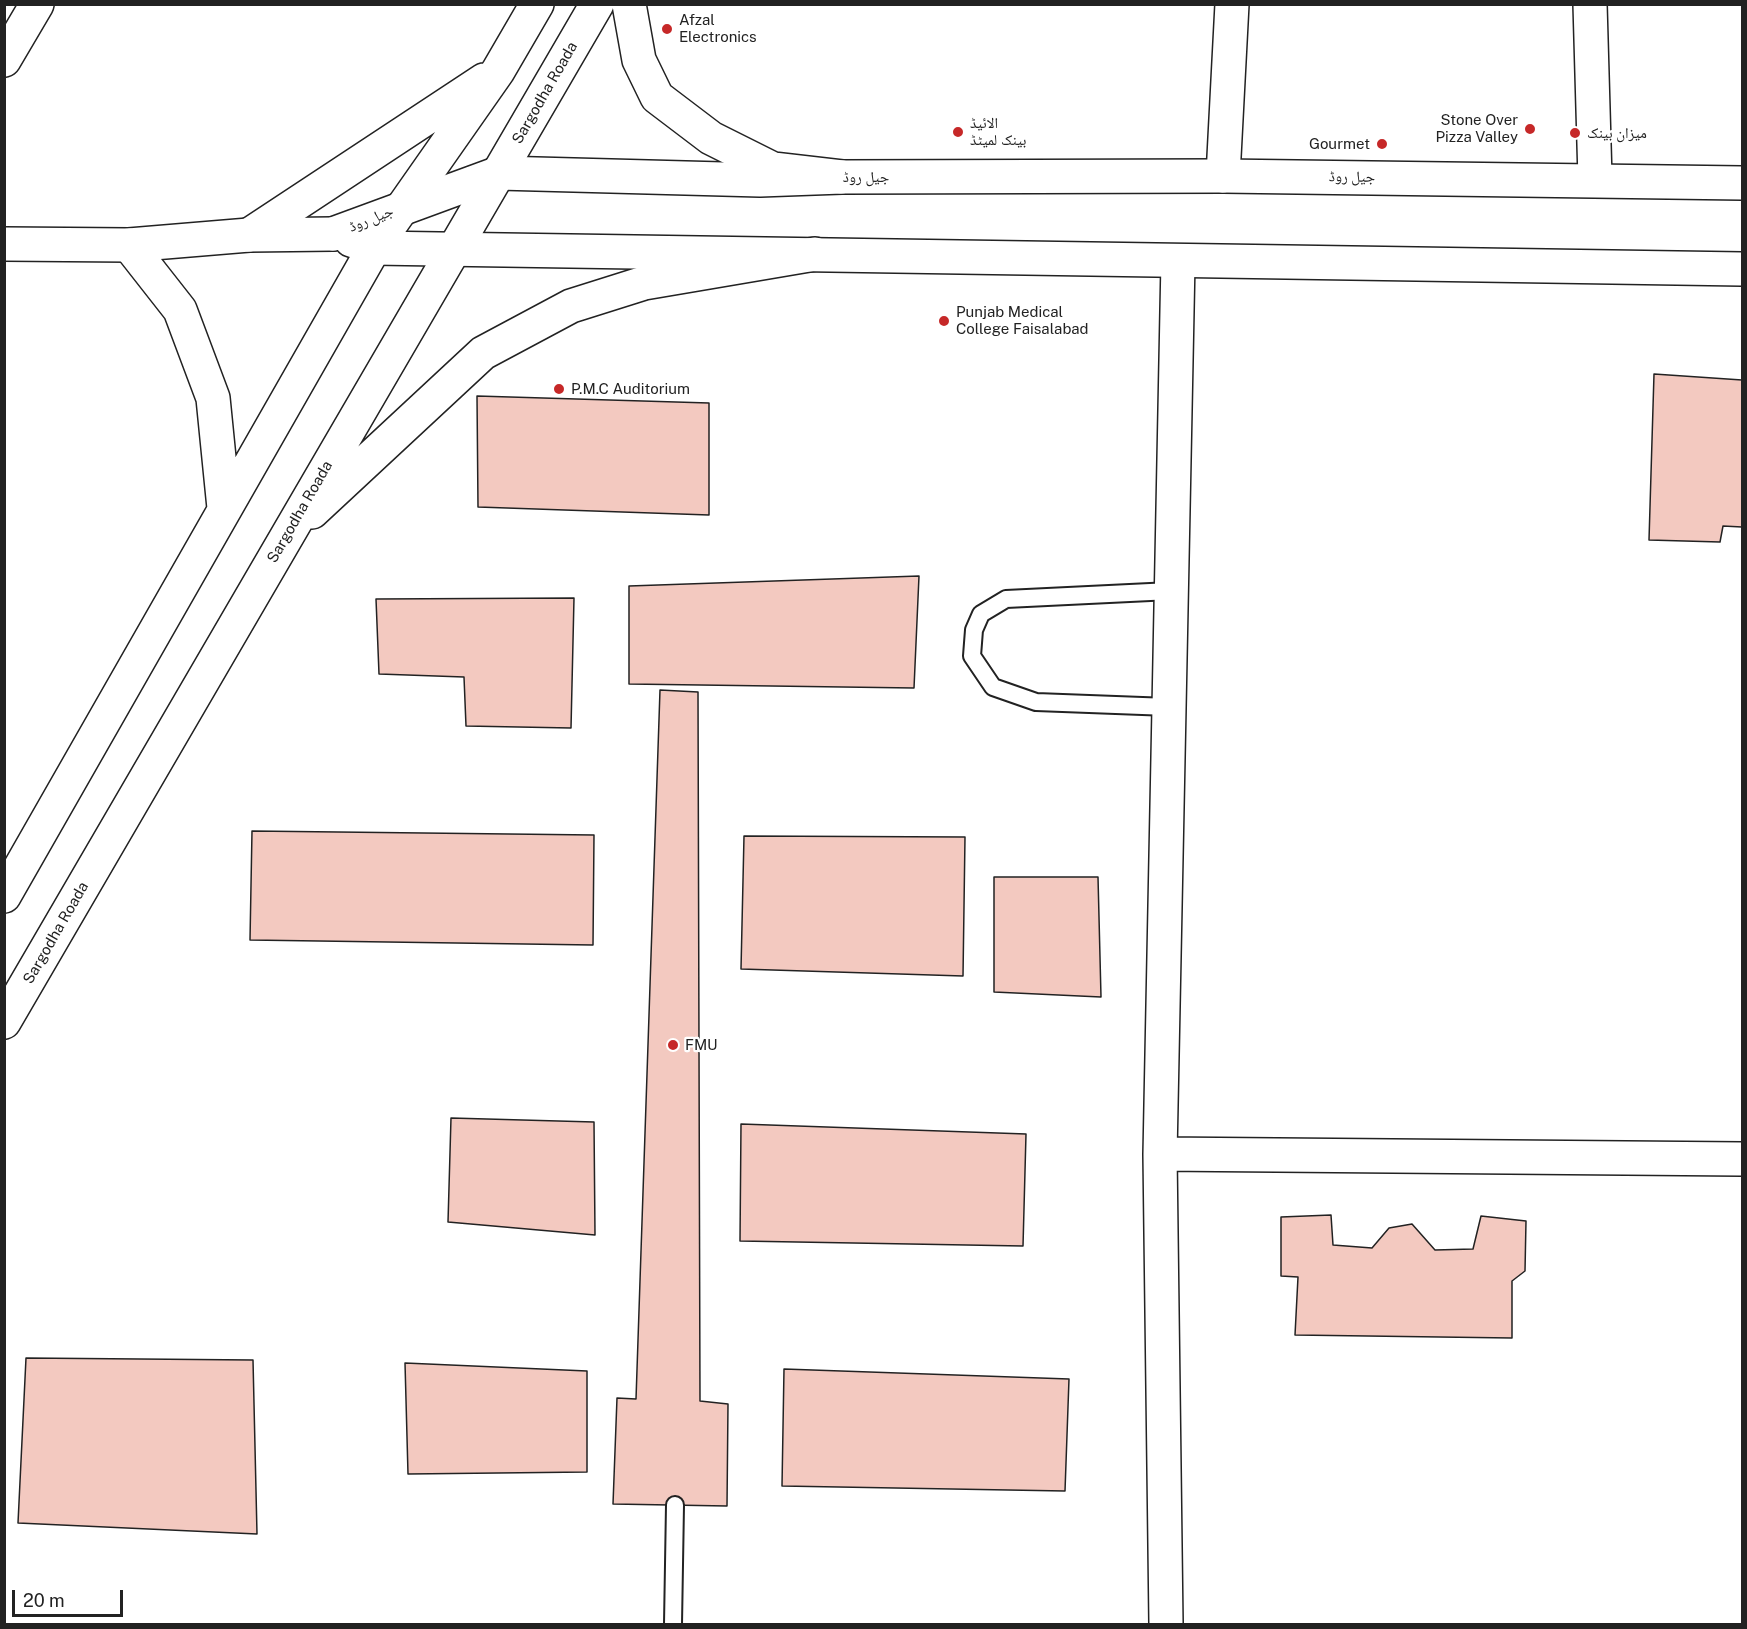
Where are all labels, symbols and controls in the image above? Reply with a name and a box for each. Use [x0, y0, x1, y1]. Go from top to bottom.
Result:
place label: Afzal Electronics [679, 11, 757, 46]
marker: Afzal Electronics [660, 22, 674, 36]
street label: Sargodha Roada [508, 39, 582, 147]
place label: Stone Over Pizza Valley [1436, 111, 1518, 146]
place label: الائیڈ بینک لمیٹڈ [970, 114, 1026, 149]
marker: Stone Over Pizza Valley [1523, 122, 1537, 136]
place label: میزان بینک [1587, 124, 1647, 142]
marker: الائیڈ بینک لمیٹڈ [951, 125, 965, 139]
marker: میزان بینک [1568, 126, 1582, 140]
place label: Gourmet [1309, 135, 1370, 153]
marker: Gourmet [1375, 137, 1389, 151]
street label: جیل روڈ [843, 168, 889, 186]
street label: جیل روڈ [1329, 168, 1375, 186]
street label: جیل روڈ [346, 202, 396, 236]
place label: Punjab Medical College Faisalabad [956, 303, 1088, 338]
marker: Punjab Medical College Faisalabad [937, 314, 951, 328]
place label: P.M.C Auditorium [571, 380, 690, 398]
marker: P.M.C Auditorium [552, 382, 566, 396]
street label: Sargodha Roada [263, 458, 337, 566]
street label: Sargodha Roada [19, 879, 93, 987]
place label: FMU [685, 1036, 718, 1054]
marker: FMU [666, 1038, 680, 1052]
scale bar [15, 1578, 126, 1616]
text: 20 m [23, 1590, 65, 1611]

